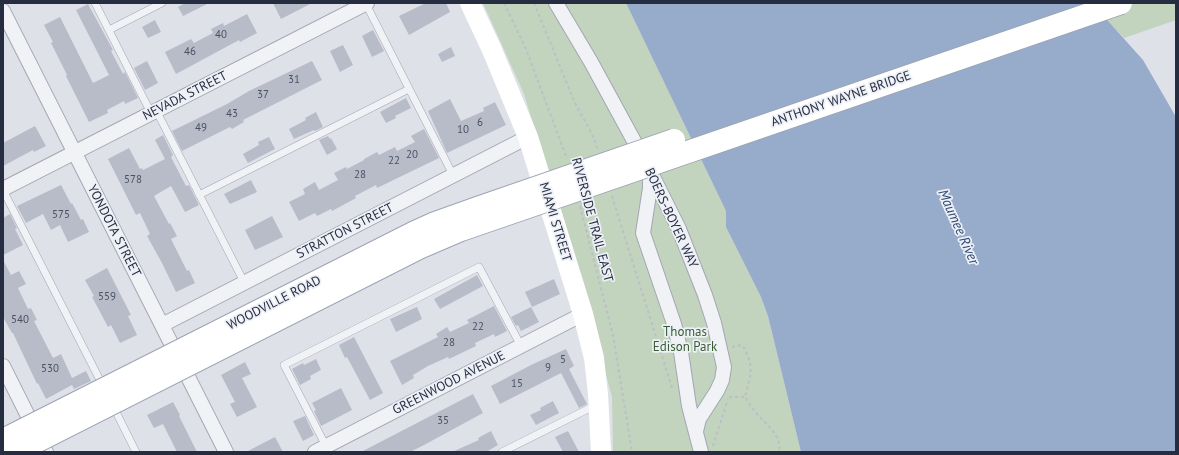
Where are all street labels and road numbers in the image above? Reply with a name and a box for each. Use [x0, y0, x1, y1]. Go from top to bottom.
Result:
street label: NEVADA STREET [140, 68, 230, 124]
street label: ANTHONY WAYNE BRIDGE [769, 68, 913, 130]
street label: RIVERSIDE TRAIL EAST [568, 156, 616, 284]
street label: BOERS-BOYER WAY [641, 166, 701, 270]
street label: MIAMI STREET [536, 180, 574, 264]
street label: YONDOTA STREET [84, 182, 144, 280]
street label: STRATTON STREET [294, 200, 396, 262]
street label: WOODVILLE ROAD [224, 273, 324, 333]
street label: GREENWOOD AVENUE [390, 348, 508, 418]

